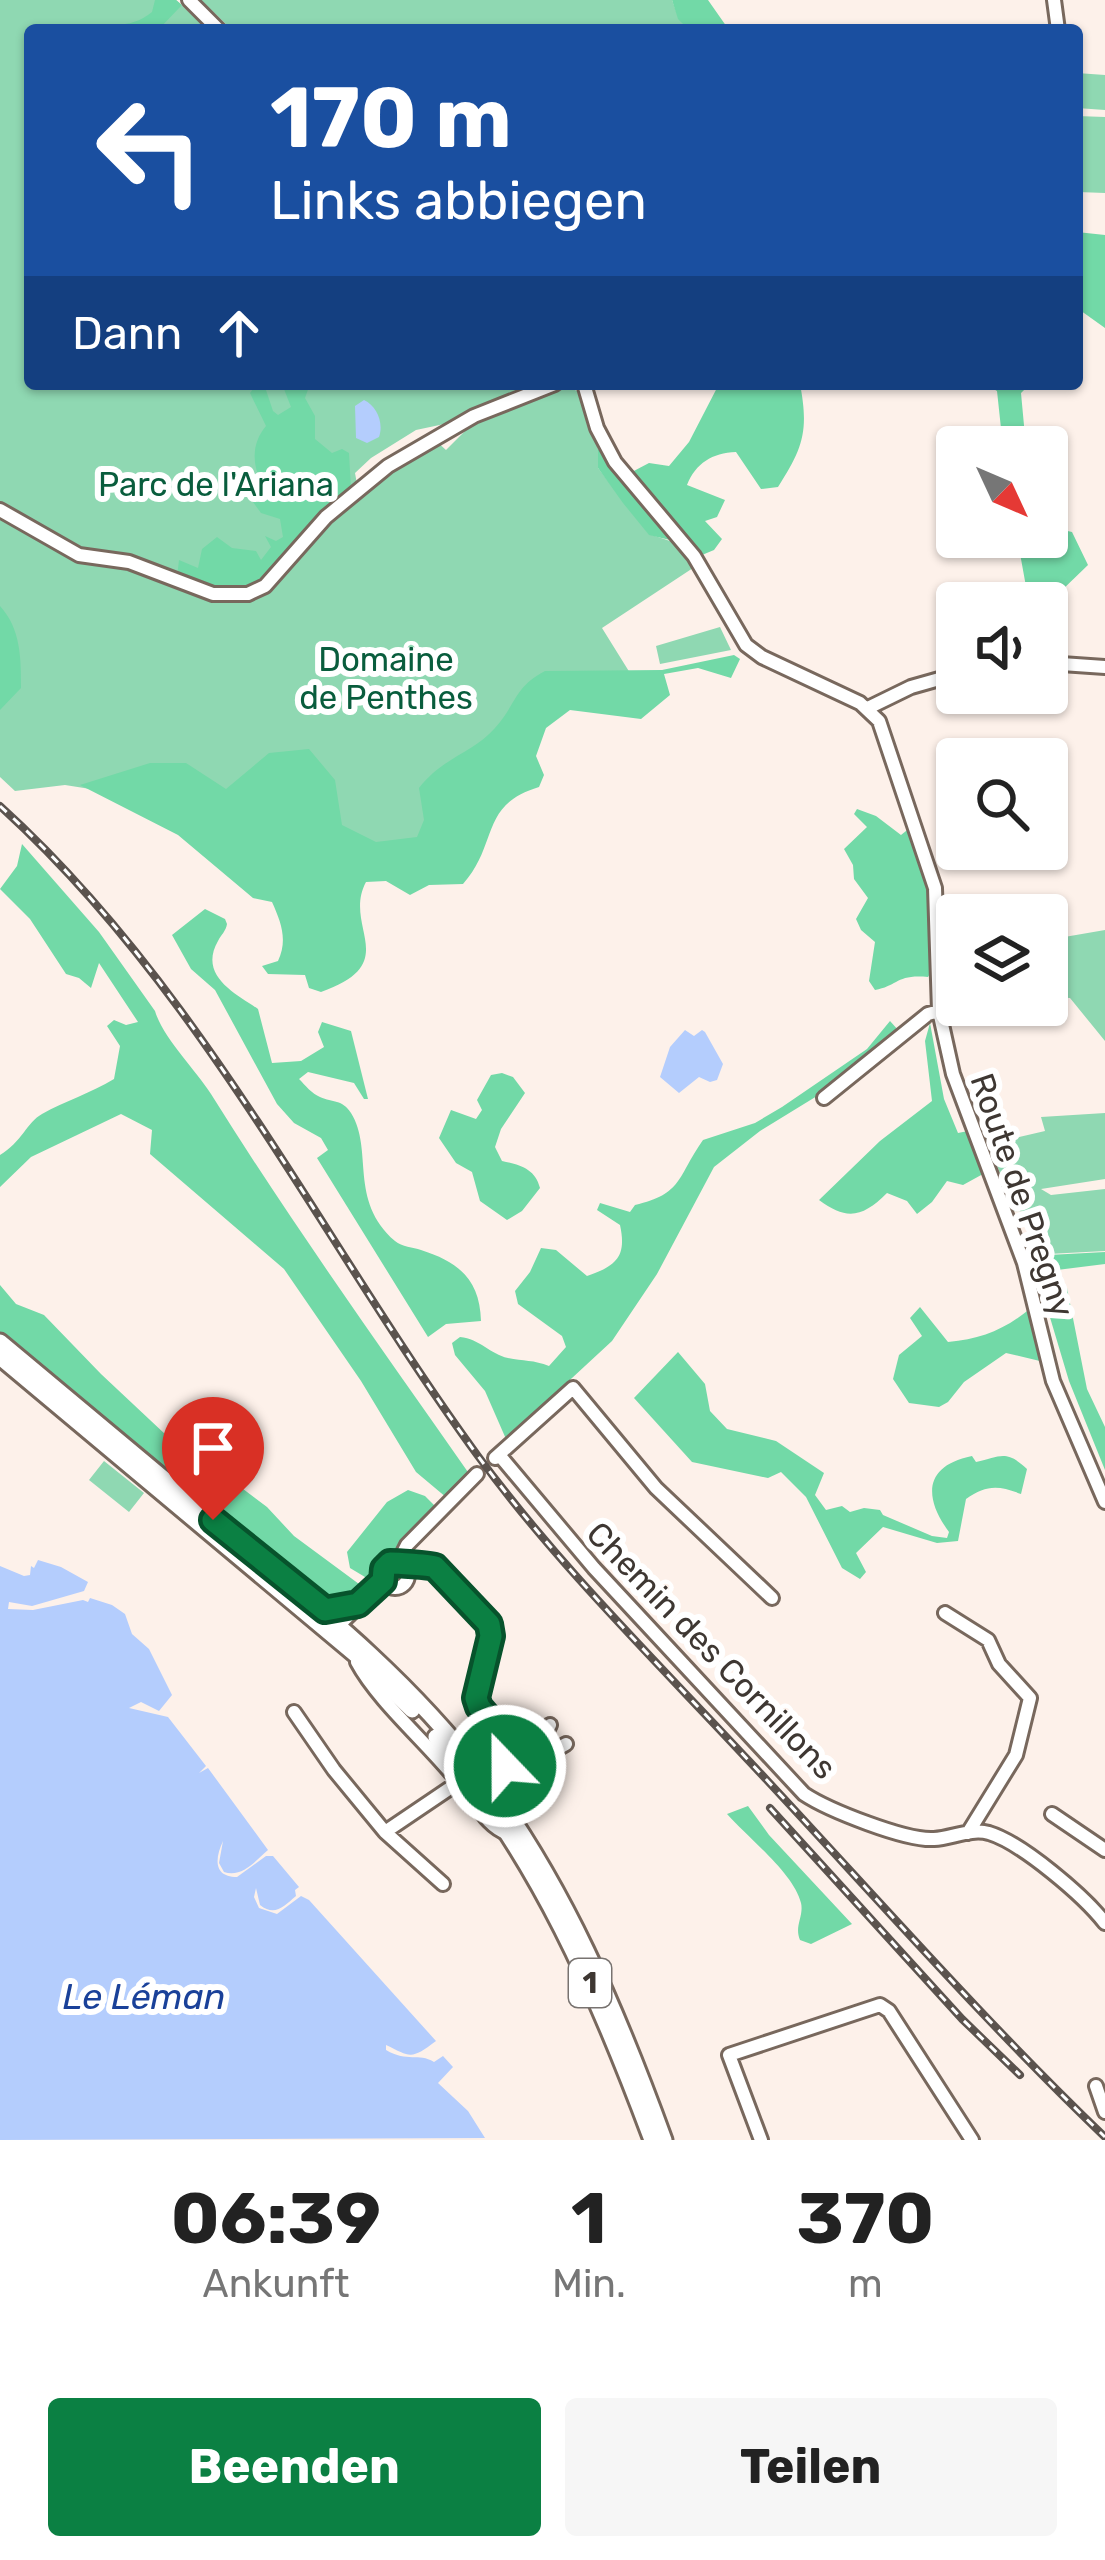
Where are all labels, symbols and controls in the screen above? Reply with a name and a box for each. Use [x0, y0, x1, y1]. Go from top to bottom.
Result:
text: 170 m [270, 68, 512, 168]
icon: left [72, 72, 228, 228]
text: Links abbiegen [270, 169, 647, 233]
icon: ahead [206, 300, 272, 366]
text: Dann [72, 307, 182, 360]
north arrow [936, 426, 1068, 558]
map controls [936, 426, 1068, 1026]
park label: Parc de l'Ariana [98, 465, 334, 504]
button: sound [936, 582, 1068, 714]
park label: Domaine de Penthes [299, 640, 473, 717]
button: search [936, 738, 1068, 870]
button: layers [936, 894, 1068, 1026]
street label: Route de Pregny [963, 1068, 1083, 1322]
pin [162, 1397, 264, 1520]
icon: arrive [180, 1415, 246, 1481]
street label: Chemin des Cornillons [579, 1514, 845, 1787]
position arrow [442, 1703, 568, 1829]
road number: 1 [569, 1959, 611, 2007]
water label: Le Léman [62, 1975, 226, 2018]
text: 06:39 [171, 2176, 381, 2261]
text: 1 [571, 2176, 607, 2261]
text: 370 [797, 2176, 934, 2261]
text: Ankunft [203, 2261, 349, 2307]
text: Min. [552, 2261, 626, 2307]
text: m [848, 2261, 883, 2307]
button: Beenden [48, 2398, 541, 2536]
button: Teilen [565, 2398, 1057, 2536]

